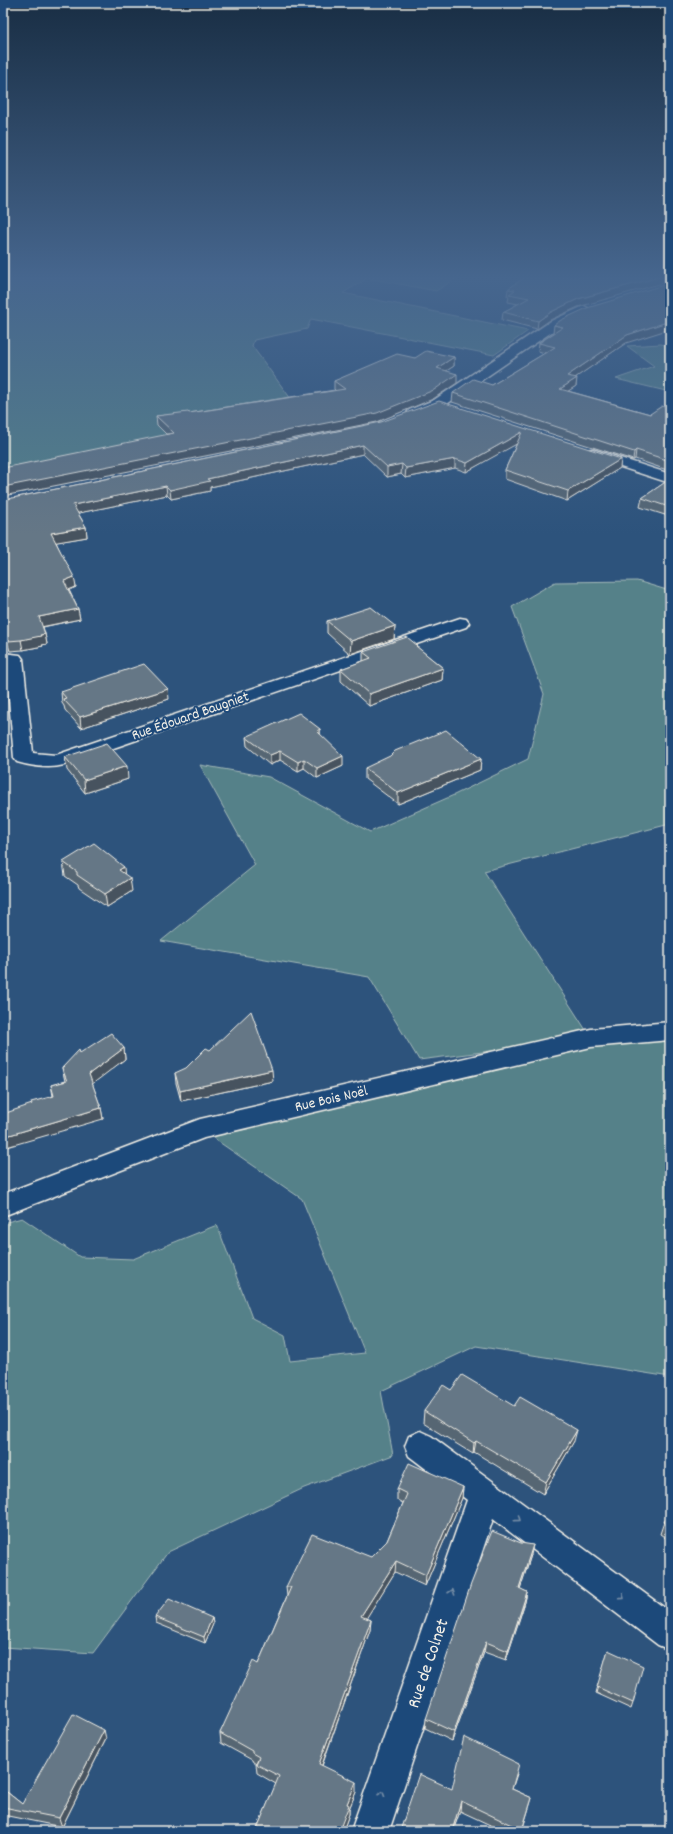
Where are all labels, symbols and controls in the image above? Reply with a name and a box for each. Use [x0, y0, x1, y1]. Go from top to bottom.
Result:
street label: Rue Édouard Baugniet [129, 686, 253, 747]
street label: Rue Bois Noël [293, 1081, 370, 1119]
one-way arrow [514, 1514, 521, 1521]
one-way arrow [447, 1588, 456, 1595]
one-way arrow [617, 1592, 624, 1599]
street label: Rue de Colnet [402, 1615, 456, 1712]
one-way arrow [378, 1791, 386, 1798]

